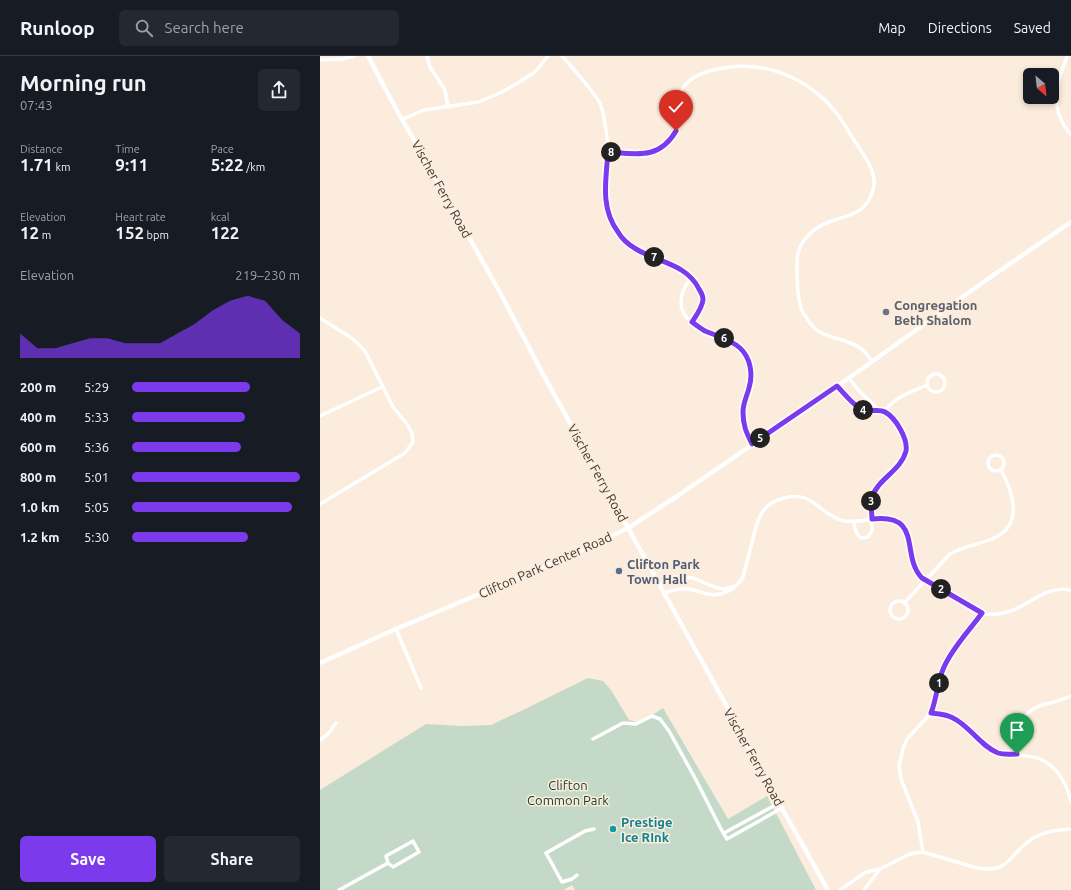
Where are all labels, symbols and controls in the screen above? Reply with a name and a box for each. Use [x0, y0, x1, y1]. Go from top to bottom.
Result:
search box [119, 10, 399, 46]
text: Runloop [20, 17, 95, 39]
icon: search [133, 17, 155, 39]
text: Search here [165, 19, 244, 36]
text: Map [878, 20, 906, 36]
text: Directions [928, 20, 992, 36]
text: Saved [1014, 20, 1051, 36]
north arrow [1023, 68, 1059, 104]
map controls [1023, 68, 1059, 104]
button: share [258, 69, 300, 111]
text: Morning run [20, 70, 147, 95]
pin [659, 90, 693, 131]
icon: check [665, 96, 687, 118]
text: 07:43 [20, 98, 53, 112]
street label: Vischer Ferry Road [409, 138, 475, 240]
pin: 8 [601, 142, 621, 162]
text: Distance [20, 143, 63, 155]
text: Time [115, 143, 140, 155]
text: Pace [211, 143, 234, 155]
text: 8 [608, 146, 614, 158]
text: 1.71 [20, 155, 53, 174]
text: 9:11 [115, 155, 148, 174]
text: 5:22 [211, 155, 244, 174]
text: km [53, 161, 71, 173]
text: /km [244, 161, 265, 173]
text: Elevation [20, 211, 66, 223]
text: Heart rate [115, 211, 166, 223]
text: kcal [211, 211, 230, 223]
text: 12 [20, 223, 39, 242]
text: 152 [115, 223, 144, 242]
text: 122 [211, 223, 239, 242]
text: m [39, 229, 51, 241]
text: bpm [144, 229, 169, 241]
pin: 7 [644, 247, 664, 267]
text: 7 [651, 251, 657, 263]
text: Elevation [20, 268, 74, 282]
text: 219–230 m [235, 268, 300, 282]
place label: Congregation Beth Shalom [894, 298, 977, 327]
marker: Congregation Beth Shalom [881, 307, 891, 317]
pin: 6 [714, 328, 734, 348]
text: 6 [721, 332, 727, 344]
text: 200 m [20, 380, 56, 394]
text: 5:29 [84, 380, 109, 394]
pin: 4 [853, 400, 873, 420]
text: 4 [860, 404, 866, 416]
text: 400 m [20, 410, 56, 424]
text: 5:33 [84, 410, 109, 424]
street label: Vischer Ferry Road [565, 422, 631, 524]
pin: 5 [750, 428, 770, 448]
text: 5 [757, 432, 763, 444]
text: 600 m [20, 440, 56, 454]
text: 5:36 [84, 440, 109, 454]
text: 800 m [20, 470, 56, 484]
text: 5:01 [84, 470, 109, 484]
pin: 3 [861, 491, 881, 511]
text: 3 [868, 495, 874, 507]
text: 1.0 km [20, 500, 59, 514]
text: 5:05 [84, 500, 109, 514]
street label: Clifton Park Center Road [476, 529, 614, 601]
text: 1.2 km [20, 530, 59, 544]
text: 5:30 [84, 530, 109, 544]
place label: Clifton Park Town Hall [627, 557, 701, 586]
marker: Clifton Park Town Hall [614, 566, 624, 576]
pin: 2 [931, 579, 951, 599]
text: 2 [938, 583, 944, 595]
pin: 1 [929, 673, 949, 693]
text: 1 [936, 677, 942, 689]
street label: Vischer Ferry Road [721, 706, 787, 808]
pin [1000, 713, 1034, 754]
icon: arrive [1006, 719, 1028, 741]
park label: Clifton Common Park [527, 778, 609, 807]
place label: Prestige Ice RInk [621, 815, 672, 844]
marker: Prestige Ice RInk [608, 824, 618, 834]
button: Save [20, 836, 156, 882]
button: Share [164, 836, 300, 882]

